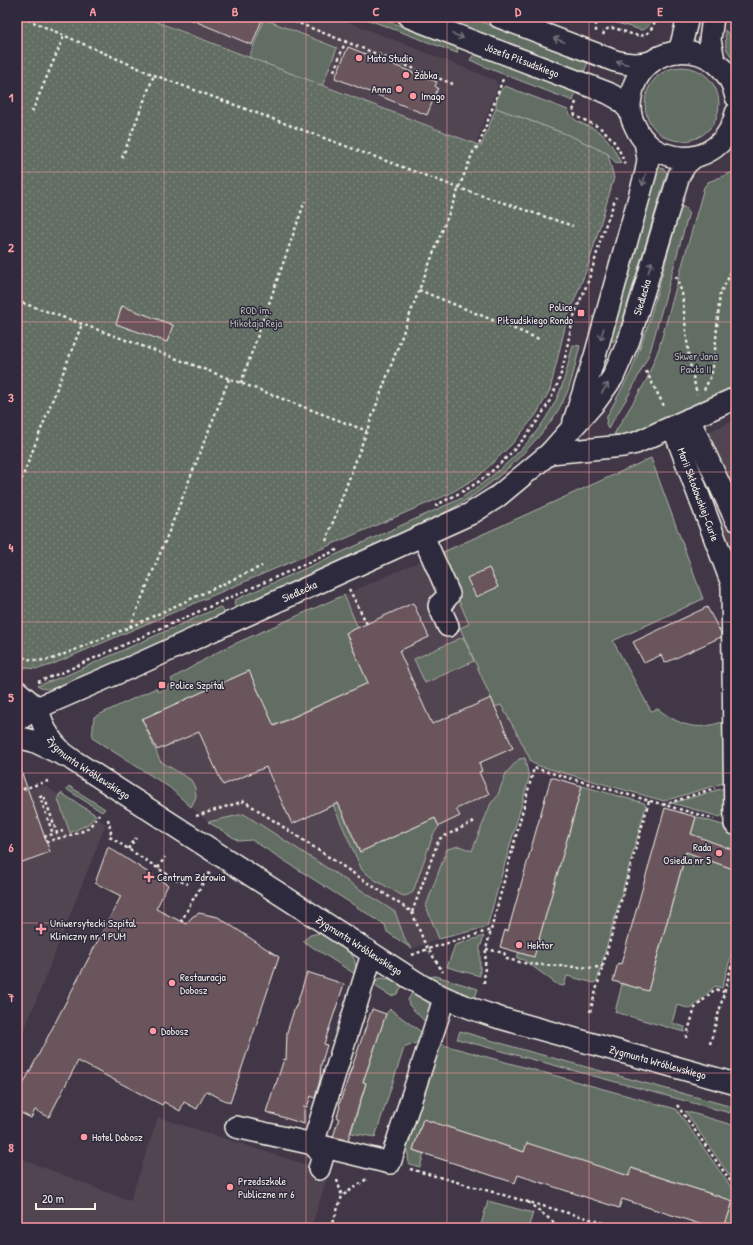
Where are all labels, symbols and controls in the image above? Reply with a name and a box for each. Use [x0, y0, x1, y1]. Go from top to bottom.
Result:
text: A [90, 2, 97, 20]
text: B [232, 2, 239, 20]
text: C [372, 2, 380, 20]
text: D [515, 2, 522, 20]
text: E [657, 2, 663, 20]
one-way arrow [452, 32, 464, 40]
one-way arrow [553, 35, 565, 43]
street label: Józefa Piłsudskiego [483, 40, 562, 81]
place label: Mata Studio [367, 51, 413, 65]
marker: Mata Studio [354, 53, 364, 63]
one-way arrow [616, 59, 629, 66]
place label: Żabka [414, 68, 438, 82]
marker: Żabka [401, 70, 411, 80]
place label: Anna [371, 82, 392, 96]
marker: Anna [394, 84, 404, 94]
text: 1 [9, 88, 14, 106]
place label: Imago [421, 89, 445, 103]
marker: Imago [408, 91, 418, 101]
one-way arrow [640, 173, 647, 186]
text: 2 [8, 238, 15, 256]
one-way arrow [647, 261, 654, 274]
street label: Siedlecka [630, 277, 654, 317]
place label: Police Piłsudskiego Rondo [498, 300, 574, 327]
park label: ROD im. Mikołaja Reja [230, 303, 283, 330]
marker: Police Piłsudskiego Rondo [576, 308, 586, 318]
one-way arrow [597, 328, 605, 341]
park label: Skwer Jana Pawła II [674, 349, 718, 376]
one-way arrow [601, 383, 609, 394]
text: 3 [8, 388, 14, 406]
street label: Marii Skłodowskiej-Curie [674, 446, 722, 544]
text: 4 [9, 538, 14, 556]
street label: Siedlecka [280, 577, 320, 605]
place label: Police Szpital [170, 678, 224, 692]
marker: Police Szpital [157, 680, 167, 690]
text: 5 [8, 688, 14, 706]
street label: Zygmunta Wróblewskiego [44, 733, 133, 803]
text: 6 [8, 838, 14, 856]
place label: Rada Osiedla nr 5 [663, 840, 712, 867]
marker: Rada Osiedla nr 5 [714, 848, 724, 858]
place label: Centrum Zdrowia [157, 870, 226, 884]
marker: Centrum Zdrowia [144, 872, 154, 882]
street label: Zygmunta Wróblewskiego [313, 912, 406, 979]
place label: Uniwersytecki Szpital Kliniczny nr 1 PUM [50, 916, 136, 943]
marker: Uniwersytecki Szpital Kliniczny nr 1 PUM [35, 923, 47, 935]
place label: Hektor [527, 938, 554, 952]
marker: Hektor [514, 940, 524, 950]
place label: Restauracja Dobosz [180, 970, 227, 997]
marker: Restauracja Dobosz [167, 978, 177, 988]
text: 7 [7, 988, 15, 1006]
place label: Dobosz [161, 1024, 189, 1038]
marker: Dobosz [148, 1026, 158, 1036]
street label: Zygmunta Wróblewskiego [608, 1042, 708, 1082]
place label: Hotel Dobosz [92, 1130, 143, 1144]
marker: Hotel Dobosz [79, 1132, 89, 1142]
text: 8 [8, 1138, 14, 1156]
place label: Przedszkole Publiczne nr 6 [238, 1174, 295, 1201]
marker: Przedszkole Publiczne nr 6 [225, 1182, 235, 1192]
scale bar [36, 1185, 95, 1211]
text: 20 m [42, 1190, 64, 1207]

